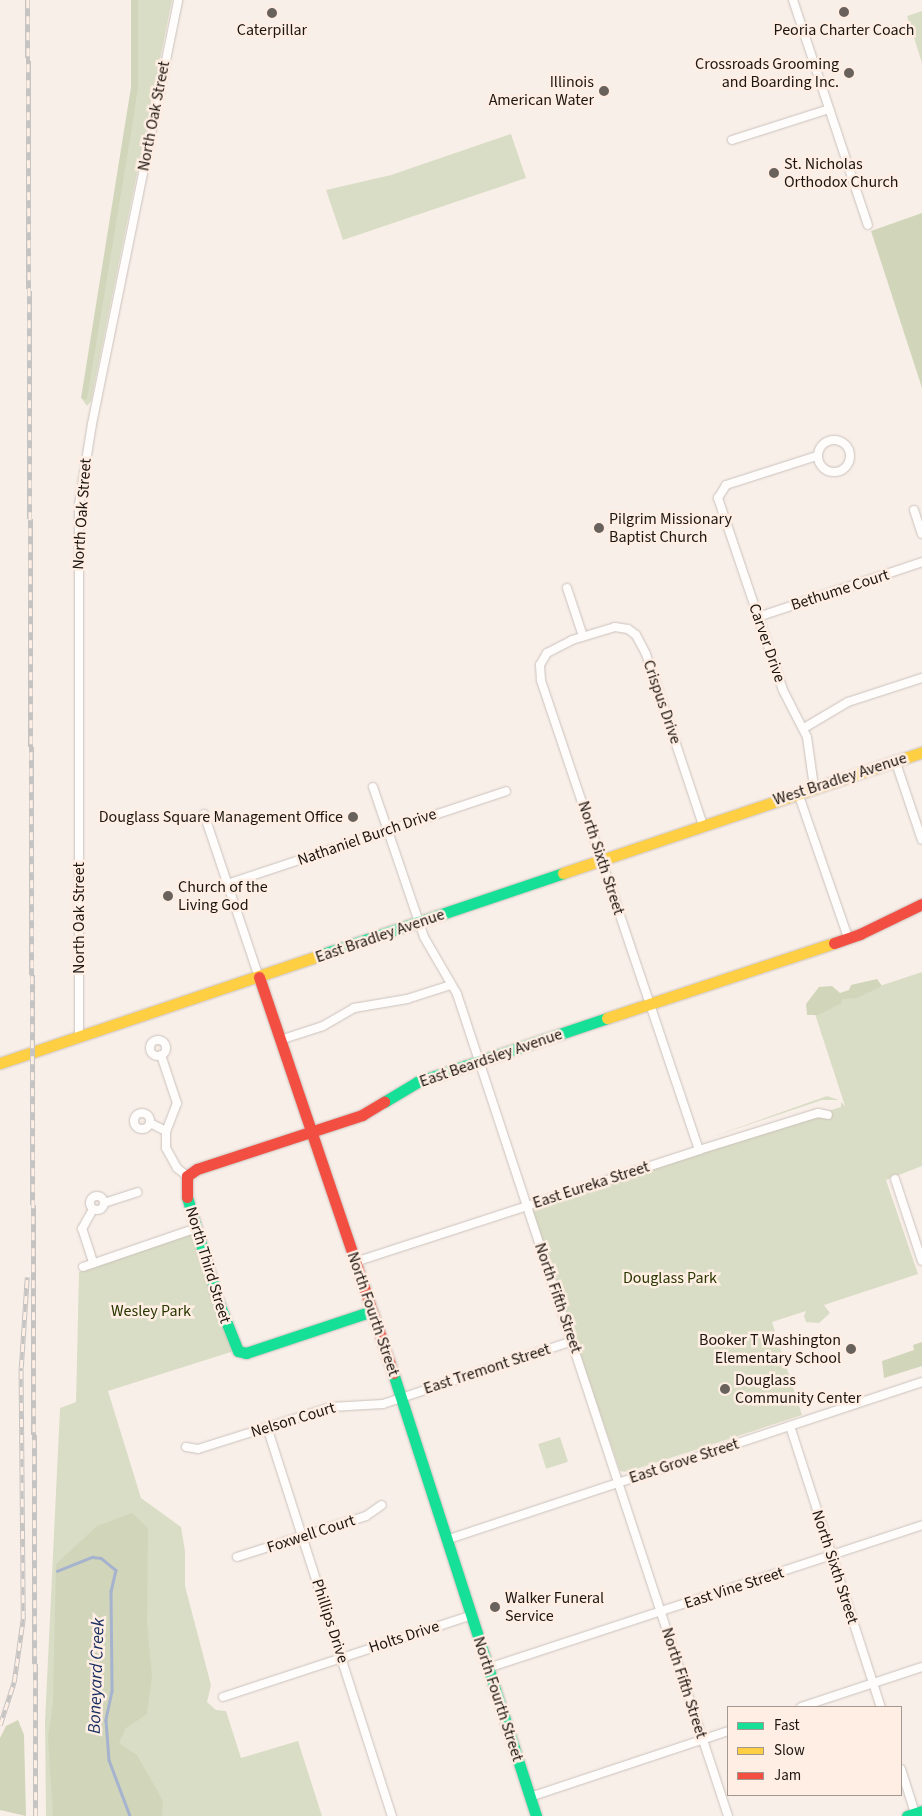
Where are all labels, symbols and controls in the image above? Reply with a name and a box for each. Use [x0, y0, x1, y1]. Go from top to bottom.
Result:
marker: Peoria Charter Coach [838, 6, 850, 18]
marker: Caterpillar [266, 7, 278, 19]
place label: Caterpillar [237, 20, 307, 40]
place label: Peoria Charter Coach [773, 20, 915, 40]
place label: Crossroads Grooming and Boarding Inc. [695, 54, 839, 92]
street label: North Oak Street [134, 59, 174, 173]
marker: Crossroads Grooming and Boarding Inc. [843, 67, 855, 79]
place label: Illinois American Water [489, 72, 594, 110]
marker: Illinois American Water [598, 85, 610, 97]
place label: St. Nicholas Orthodox Church [784, 154, 899, 192]
marker: St. Nicholas Orthodox Church [768, 167, 780, 179]
street label: North Oak Street [69, 458, 95, 570]
place label: Pilgrim Missionary Baptist Church [609, 509, 732, 547]
marker: Pilgrim Missionary Baptist Church [593, 522, 605, 534]
street label: Bethume Court [789, 565, 891, 615]
street label: Carver Drive [745, 601, 789, 685]
street label: Crispus Drive [639, 658, 685, 746]
street label: West Bradley Avenue [771, 748, 909, 810]
street label: North Sixth Street [574, 799, 628, 917]
street label: Nathaniel Burch Drive [295, 804, 439, 870]
place label: Douglass Square Management Office [99, 807, 343, 827]
marker: Douglass Square Management Office [347, 811, 359, 823]
street label: North Oak Street [69, 862, 89, 974]
place label: Church of the Living God [178, 877, 268, 915]
marker: Church of the Living God [162, 890, 174, 902]
street label: East Bradley Avenue [313, 905, 447, 967]
street label: East Beardsley Avenue [417, 1025, 565, 1091]
street label: East Eureka Street [530, 1157, 652, 1213]
street label: North Third Street [181, 1204, 235, 1326]
street label: North Fifth Street [530, 1240, 586, 1356]
street label: North Fourth Street [343, 1249, 403, 1379]
park label: Douglass Park [623, 1268, 717, 1288]
park label: Wesley Park [111, 1301, 191, 1321]
place label: Booker T Washington Elementary School [699, 1330, 841, 1368]
street label: East Tremont Street [421, 1339, 553, 1399]
marker: Booker T Washington Elementary School [845, 1343, 857, 1355]
place label: Douglass Community Center [735, 1370, 861, 1408]
marker: Douglass Community Center [719, 1383, 731, 1395]
street label: Nelson Court [249, 1398, 337, 1442]
street label: East Grove Street [627, 1434, 741, 1488]
street label: North Sixth Street [808, 1508, 862, 1626]
street label: Foxwell Court [265, 1511, 357, 1557]
street label: East Vine Street [682, 1563, 786, 1613]
street label: Phillips Drive [307, 1577, 353, 1665]
place label: Walker Funeral Service [505, 1588, 604, 1626]
marker: Walker Funeral Service [489, 1601, 501, 1613]
street label: Holts Drive [366, 1617, 442, 1657]
water label: Boneyard Creek [84, 1618, 110, 1734]
street label: North Fifth Street [657, 1625, 711, 1741]
street label: North Fourth Street [469, 1634, 527, 1764]
legend [727, 1706, 902, 1796]
text: Fast [774, 1715, 800, 1736]
text: Slow [774, 1740, 805, 1761]
text: Jam [774, 1765, 801, 1786]

